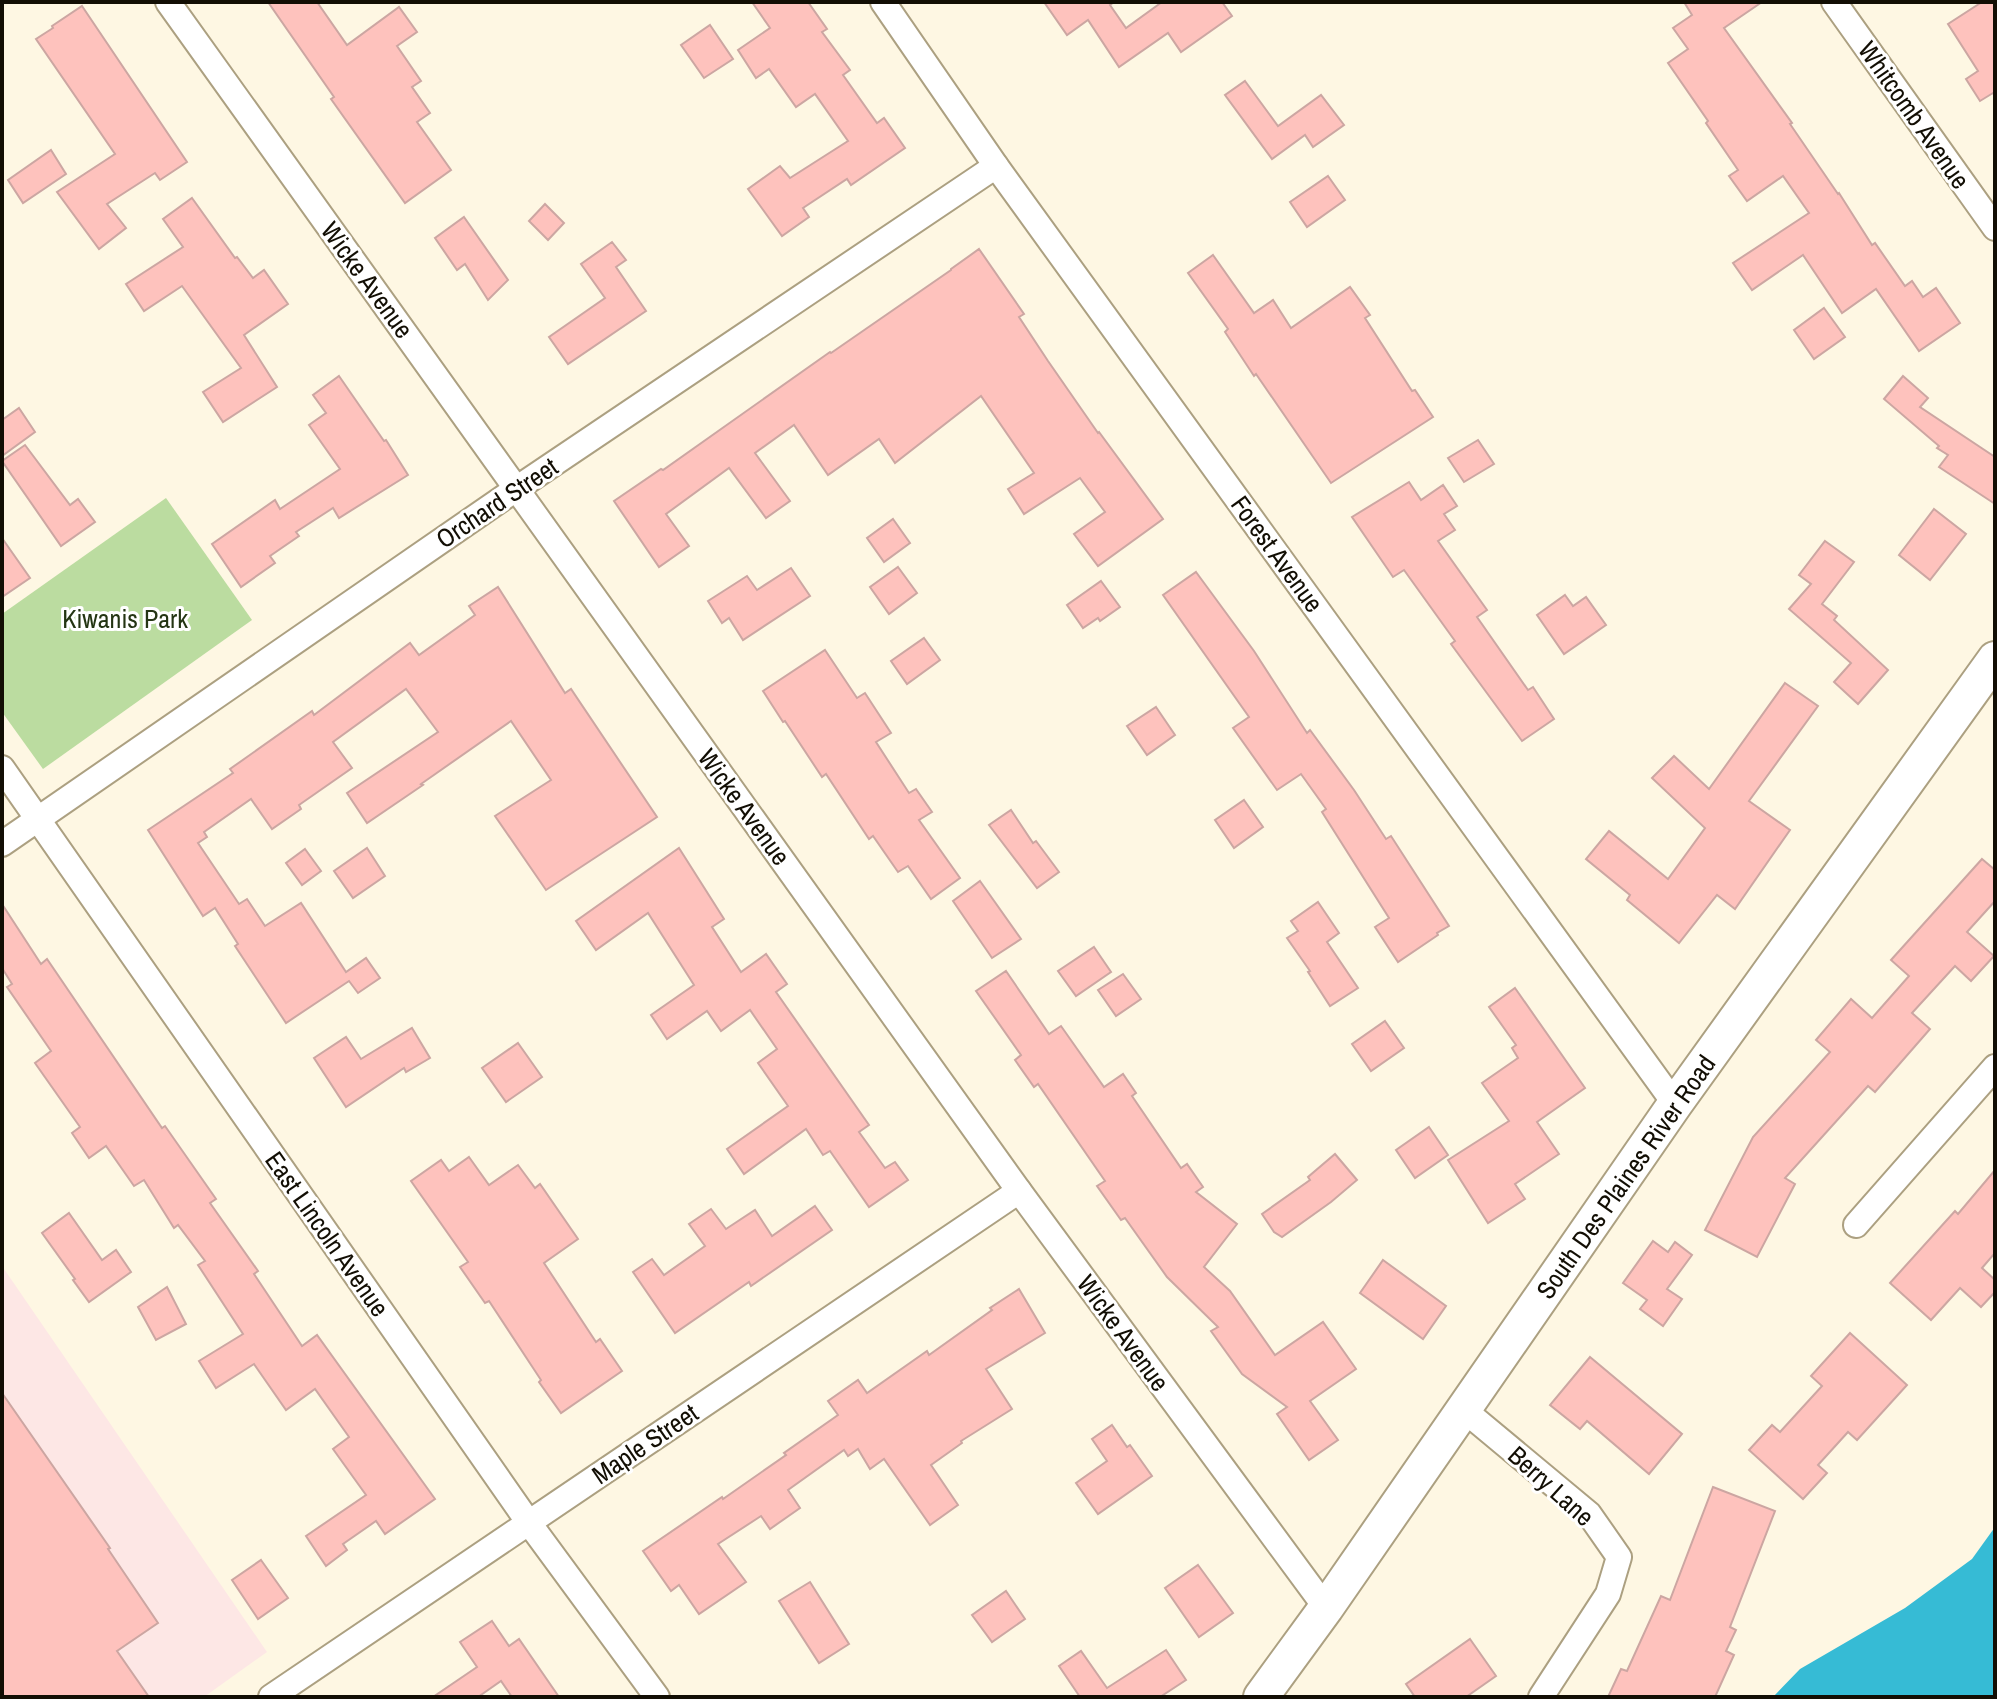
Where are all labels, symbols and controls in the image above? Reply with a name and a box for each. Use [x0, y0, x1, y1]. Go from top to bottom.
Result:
street label: Whitcomb Avenue [1851, 34, 1978, 195]
street label: Wicke Avenue [313, 214, 422, 345]
street label: Orchard Street [429, 449, 565, 556]
street label: Forest Avenue [1223, 488, 1332, 619]
park label: Kiwanis Park [62, 601, 188, 636]
street label: Wicke Avenue [690, 741, 799, 872]
street label: South Des Plaines River Road [1528, 1048, 1723, 1306]
street label: East Lincoln Avenue [257, 1144, 397, 1323]
street label: Wicke Avenue [1069, 1267, 1178, 1398]
street label: Maple Street [585, 1395, 705, 1492]
street label: Berry Lane [1501, 1438, 1602, 1534]

